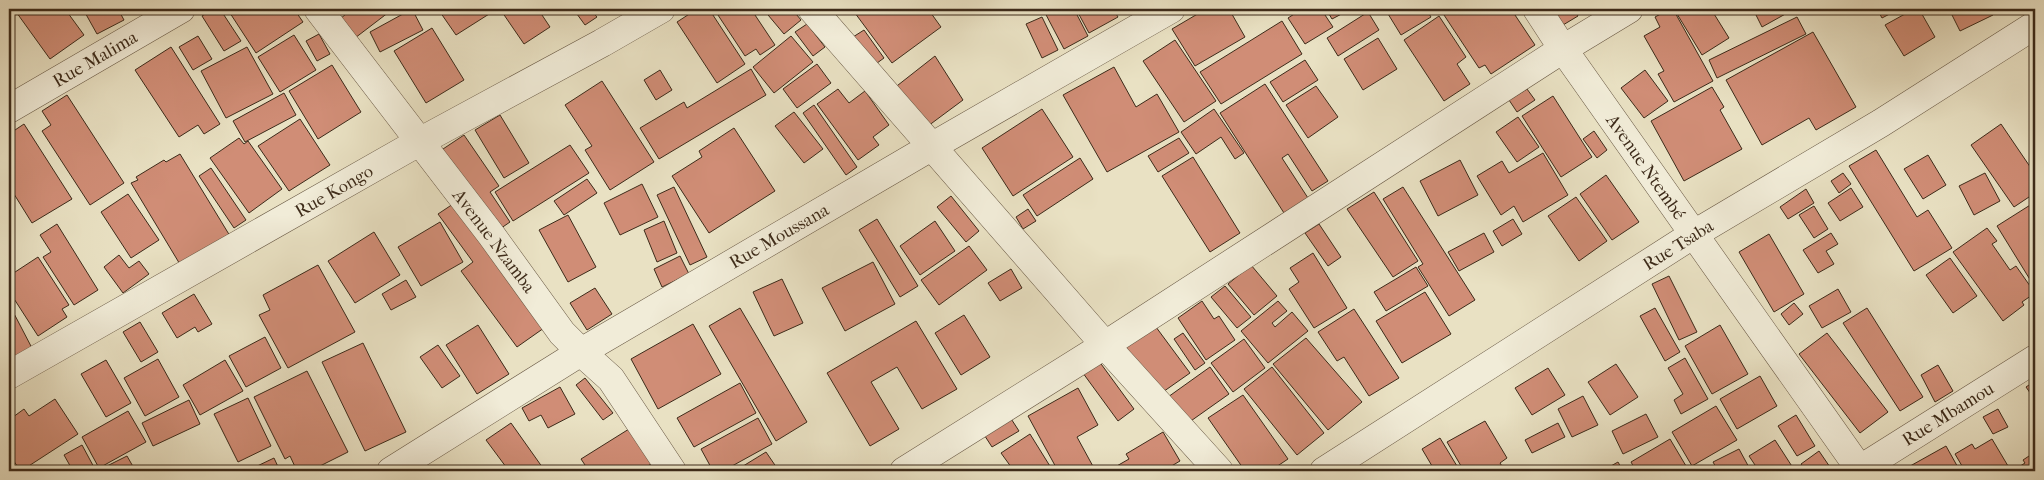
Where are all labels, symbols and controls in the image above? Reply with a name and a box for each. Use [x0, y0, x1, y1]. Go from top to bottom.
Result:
street label: Rue Malima [49, 26, 142, 92]
street label: Avenue Ntembé [1601, 110, 1690, 224]
street label: Rue Kongo [292, 161, 377, 222]
street label: Avenue Nzamba [447, 185, 540, 298]
street label: Rue Moussana [726, 199, 833, 273]
street label: Rue Tsaba [1639, 215, 1718, 275]
street label: Rue Mbamou [1899, 378, 1998, 451]

